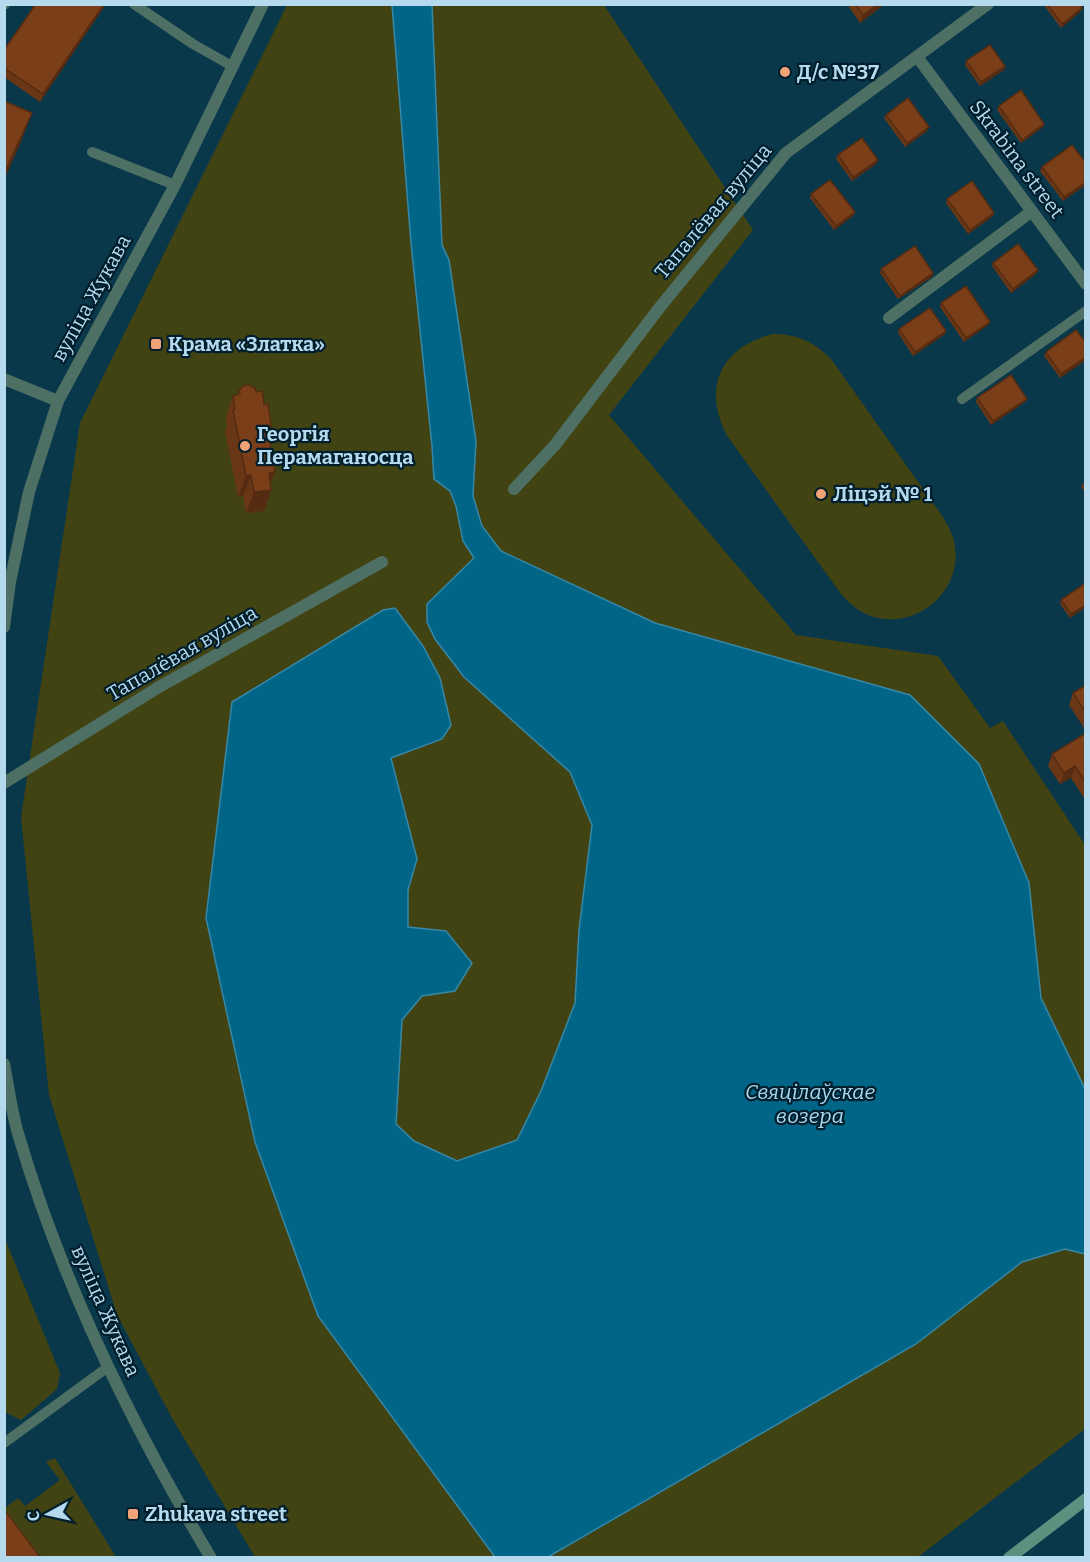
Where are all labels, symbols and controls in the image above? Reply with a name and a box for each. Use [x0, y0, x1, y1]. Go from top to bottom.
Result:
place label: Д/с №37 [797, 60, 879, 84]
marker: Д/с №37 [778, 65, 792, 79]
street label: Skrabina street [965, 95, 1069, 223]
street label: Тапалёвая вуліца [650, 139, 776, 283]
street label: вуліца Жукава [46, 230, 136, 366]
place label: Крама «Златка» [168, 332, 325, 356]
marker: Крама «Златка» [149, 337, 163, 351]
place label: Георгія Перамаганосца [257, 422, 414, 469]
marker: Георгія Перамаганосца [238, 439, 252, 453]
place label: Ліцэй № 1 [833, 482, 932, 506]
marker: Ліцэй № 1 [814, 487, 828, 501]
street label: Тапалёвая вуліца [103, 600, 261, 706]
water label: Свяцілаўскае возера [745, 1079, 876, 1129]
street label: вуліца Жукава [66, 1242, 146, 1380]
north arrow [18, 1484, 78, 1544]
place label: Zhukava street [145, 1502, 287, 1526]
marker: Zhukava street [126, 1507, 140, 1521]
text: С [24, 1510, 44, 1522]

